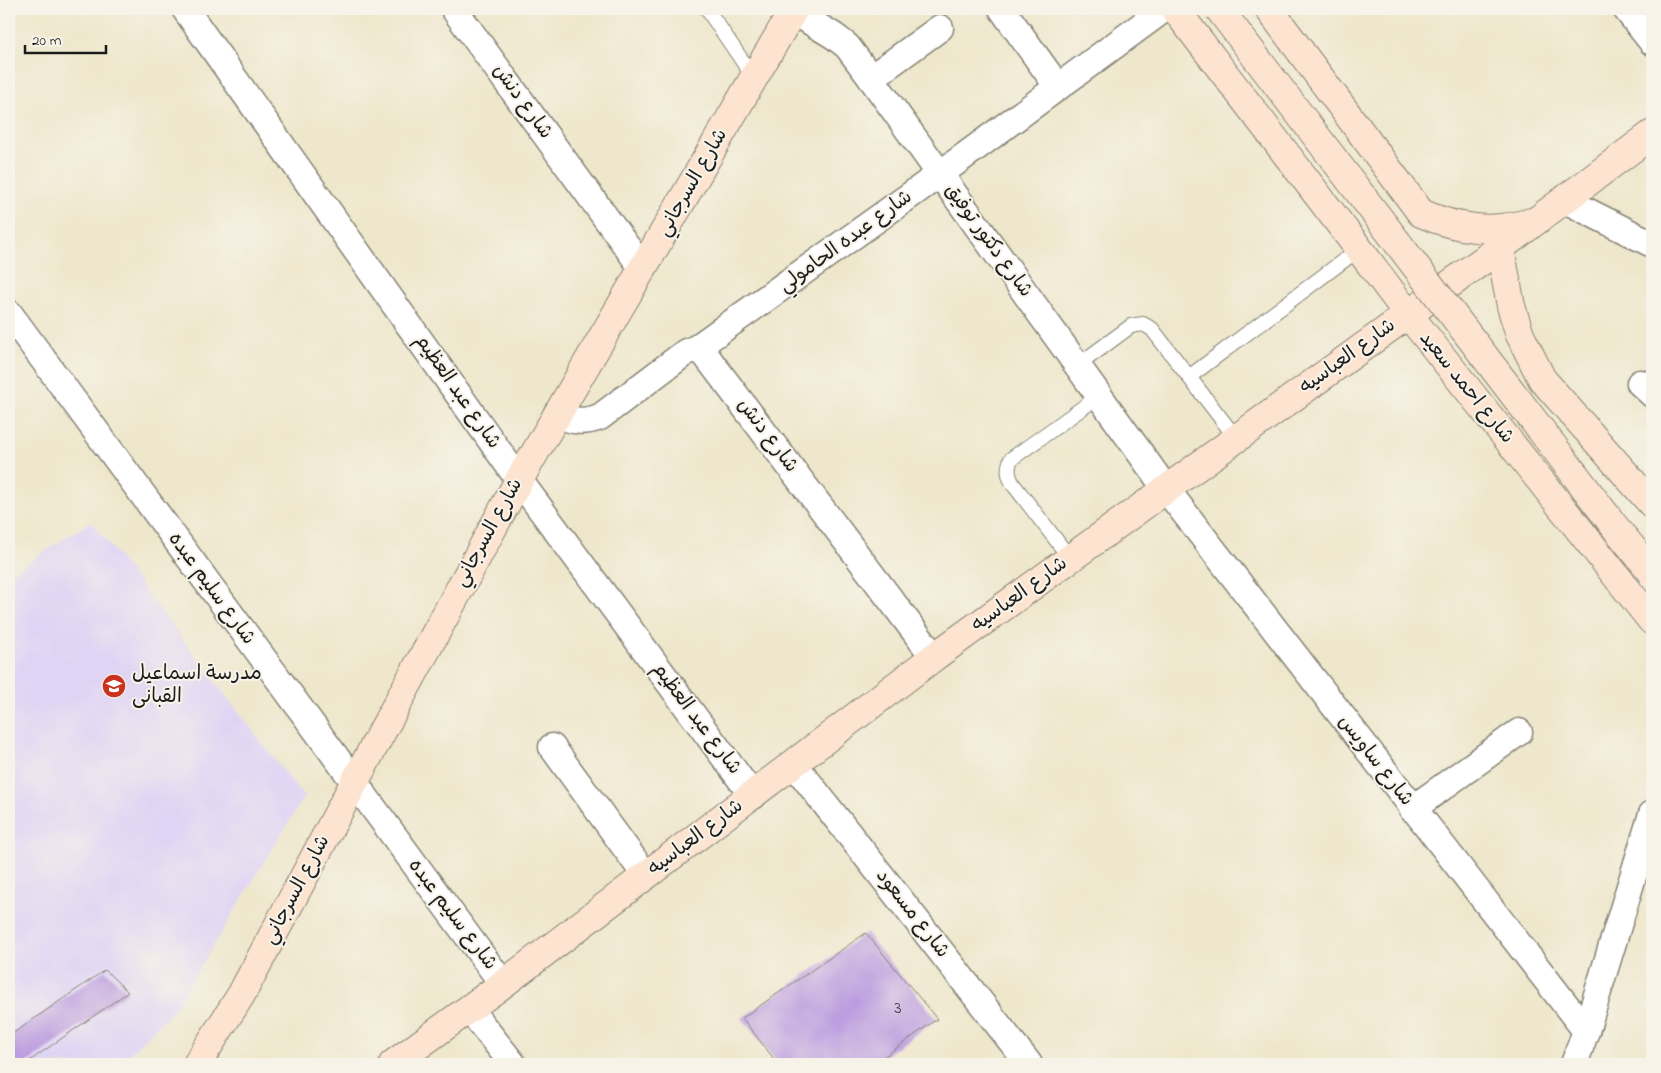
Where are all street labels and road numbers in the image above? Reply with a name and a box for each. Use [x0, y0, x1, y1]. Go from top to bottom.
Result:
street label: شارع دنش [485, 58, 559, 146]
street label: شارع السرجاني [650, 124, 737, 243]
street label: شارع دكتور توفيق [937, 178, 1039, 304]
street label: شارع عبده الحامولي [773, 183, 920, 301]
street label: شارع العباسيه [1294, 312, 1402, 402]
street label: شارع احمد سعيد [1411, 325, 1521, 451]
street label: شارع عبد العظيم [407, 329, 507, 455]
street label: شارع دنش [729, 393, 805, 479]
street label: شارع السرجاني [447, 473, 532, 593]
street label: شارع سليم عبده [160, 527, 262, 651]
street label: شارع العباسيه [966, 550, 1074, 640]
street label: شارع عبد العظيم [644, 657, 748, 781]
street label: شارع ساويس [1330, 709, 1420, 813]
street label: شارع العباسيه [642, 792, 750, 884]
street label: شارع السرجاني [256, 830, 339, 950]
street label: شارع سليم عبده [400, 853, 504, 977]
street label: شارع مسعود [868, 863, 956, 965]

